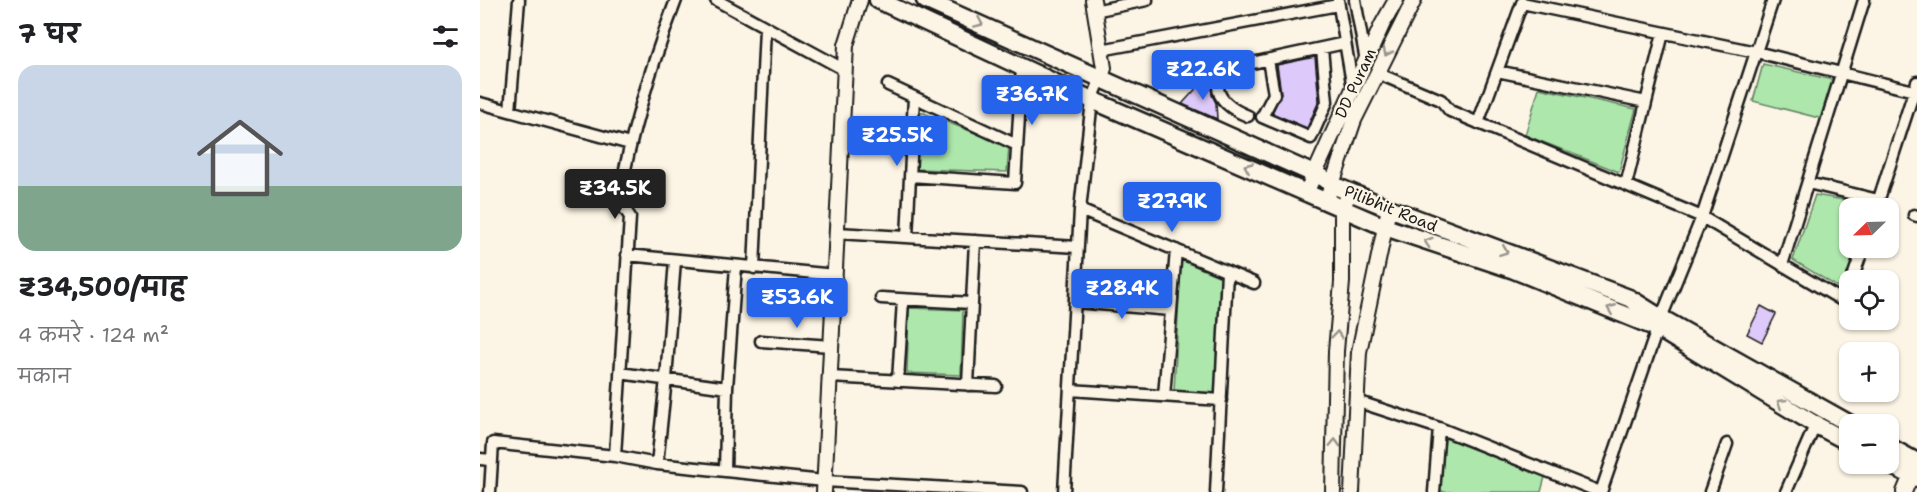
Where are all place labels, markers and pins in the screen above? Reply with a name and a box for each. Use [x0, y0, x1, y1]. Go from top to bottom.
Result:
pin: ₹22.6K [1154, 50, 1252, 101]
pin: ₹36.7K [983, 75, 1081, 126]
pin: ₹25.5K [848, 116, 946, 167]
pin: ₹34.5K [566, 169, 664, 220]
pin: ₹27.9K [1123, 182, 1221, 233]
pin: ₹28.4K [1073, 269, 1171, 320]
pin: ₹53.6K [748, 278, 846, 329]

